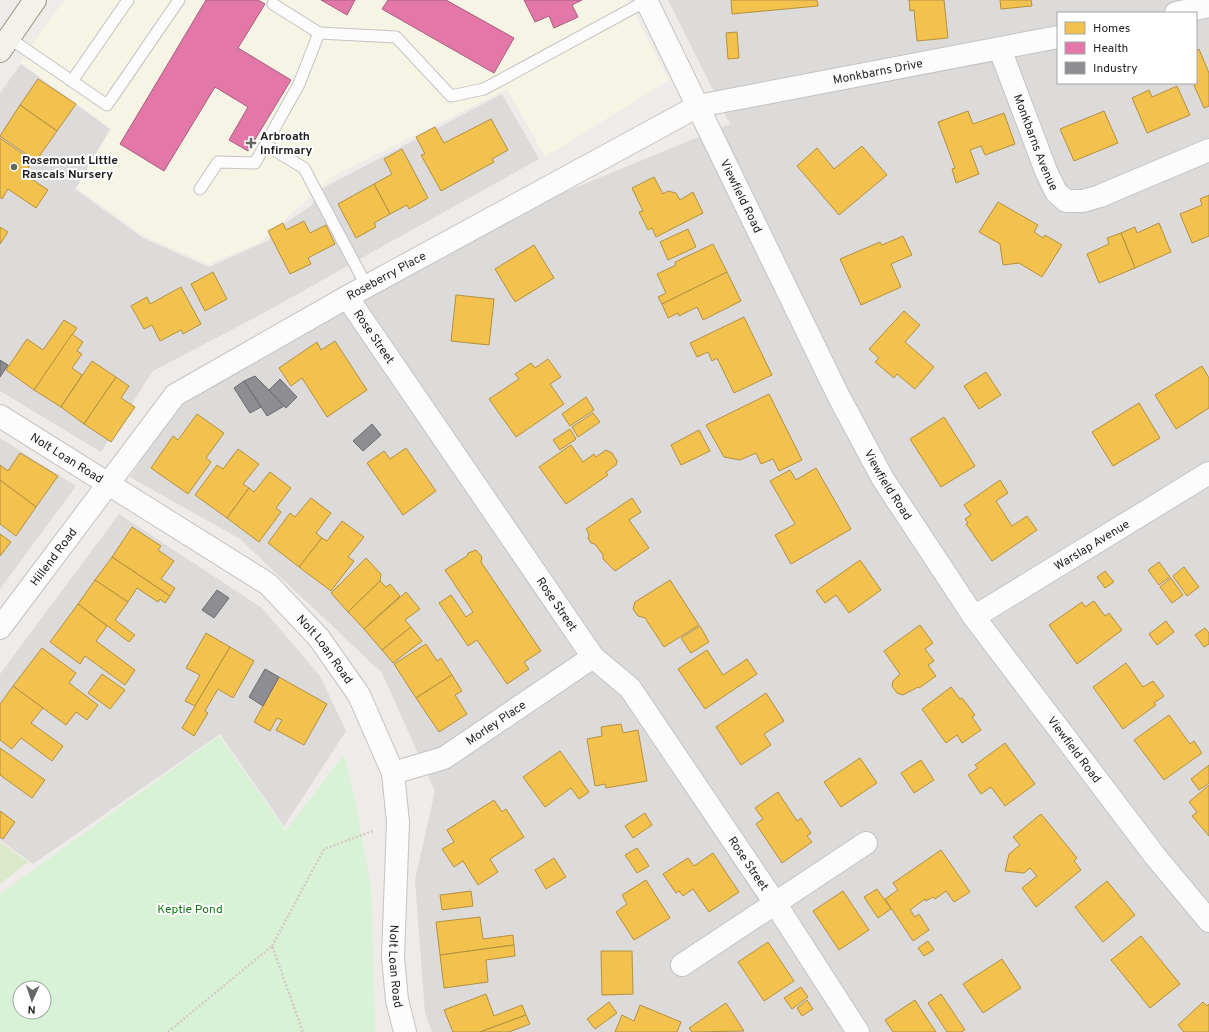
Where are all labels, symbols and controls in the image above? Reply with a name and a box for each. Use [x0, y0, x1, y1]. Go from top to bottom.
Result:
legend [1057, 12, 1197, 84]
text: Homes [1093, 21, 1130, 37]
text: Health [1093, 41, 1128, 57]
street label: Monkbarns Drive [832, 56, 924, 89]
text: Industry [1093, 61, 1138, 77]
street label: Monkbarns Avenue [1009, 92, 1061, 194]
place label: Arbroath Infirmary [260, 129, 313, 159]
marker: Arbroath Infirmary [245, 137, 257, 149]
place label: Rosemount Little Rascals Nursery [22, 153, 118, 183]
street label: Viewfield Road [716, 157, 765, 236]
marker: Rosemount Little Rascals Nursery [9, 162, 19, 172]
street label: Roseberry Place [344, 248, 429, 305]
street label: Rose Street [349, 307, 397, 367]
street label: Nolt Loan Road [27, 430, 106, 488]
street label: Viewfield Road [860, 447, 915, 524]
street label: Warslap Avenue [1052, 517, 1133, 575]
street label: Hillend Road [27, 525, 81, 590]
street label: Rose Street [532, 575, 580, 635]
street label: Nolt Loan Road [292, 612, 356, 687]
street label: Morley Place [463, 698, 530, 750]
street label: Viewfield Road [1043, 713, 1104, 787]
street label: Rose Street [724, 834, 772, 894]
park label: Keptie Pond [157, 902, 223, 918]
street label: Nolt Loan Road [384, 924, 406, 1010]
north arrow [12, 980, 52, 1020]
text: N [27, 1002, 36, 1016]

